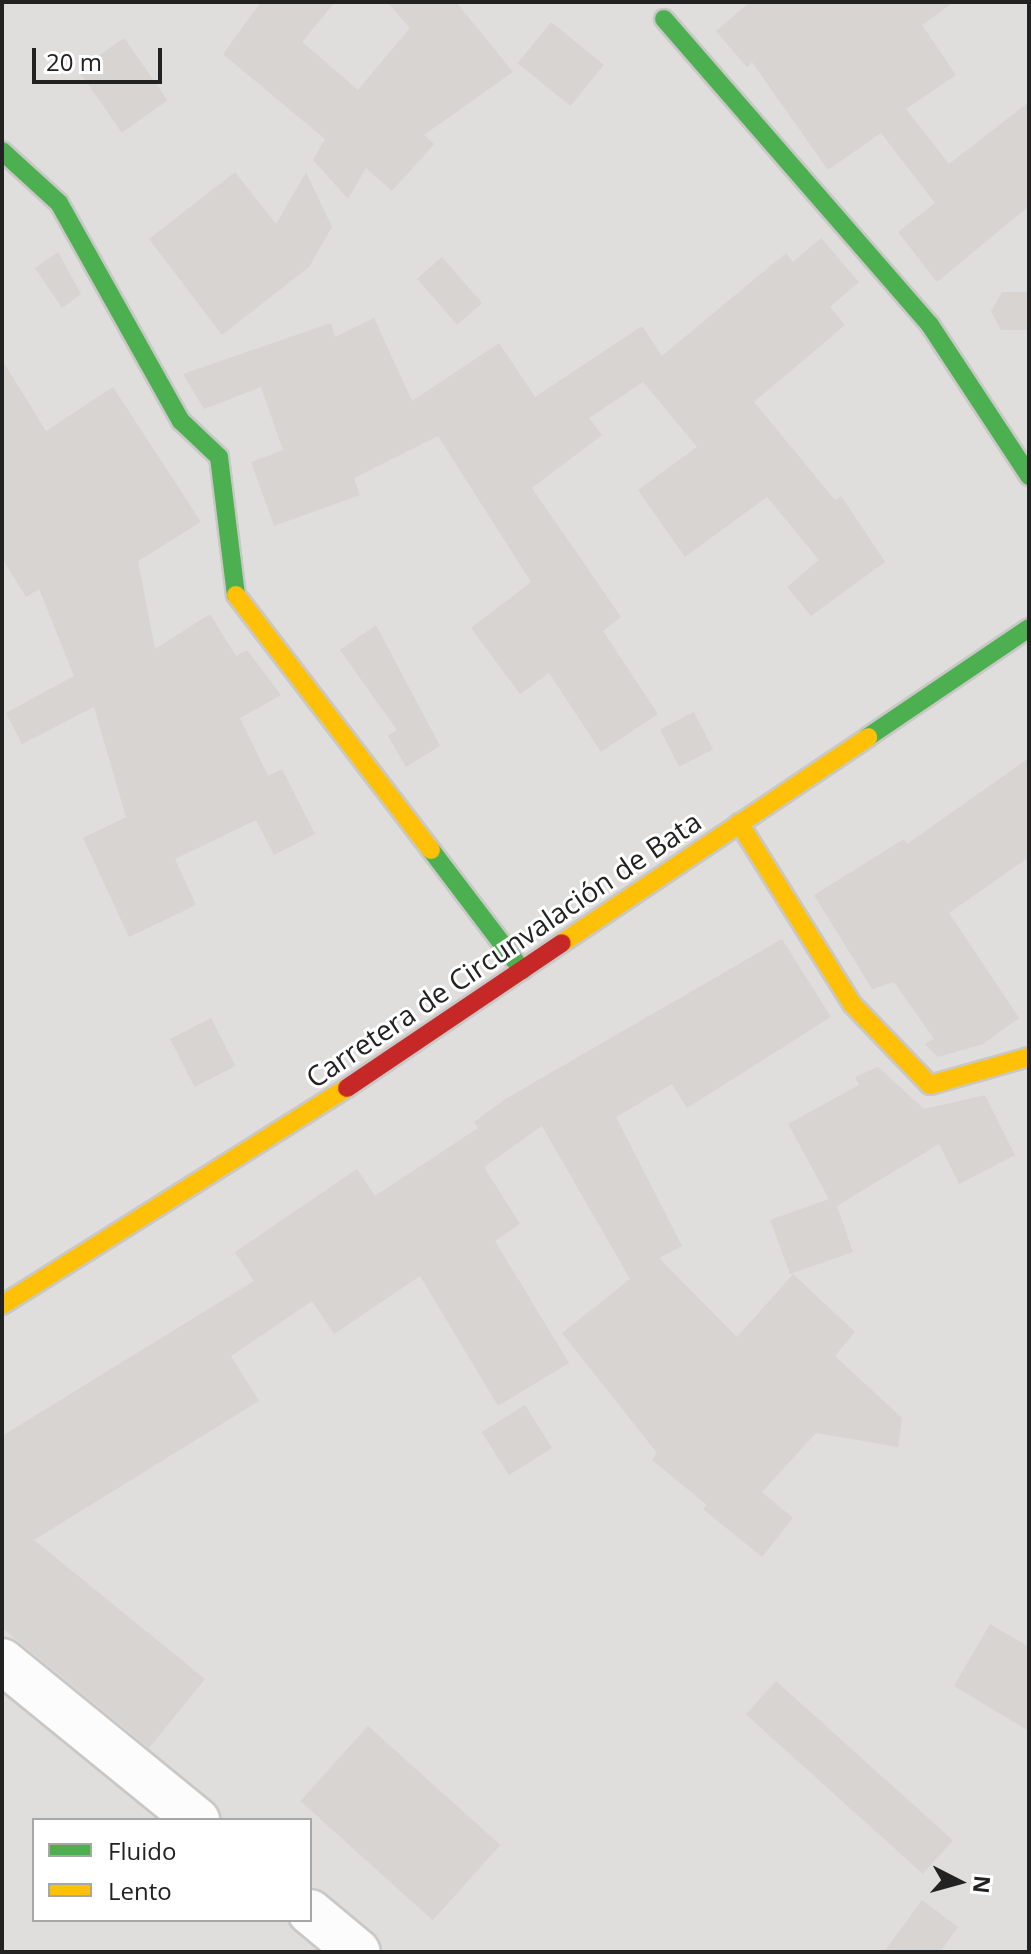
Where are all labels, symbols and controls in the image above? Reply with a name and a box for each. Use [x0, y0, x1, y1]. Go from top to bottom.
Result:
scale bar [36, 32, 166, 82]
text: 20 m [46, 45, 102, 78]
street label: Carretera de Circunvalación de Bata [299, 804, 707, 1094]
legend [32, 1818, 312, 1922]
text: Fluido [108, 1834, 176, 1867]
north arrow [919, 1842, 999, 1922]
text: Lento [108, 1874, 172, 1907]
text: N [967, 1874, 999, 1895]

